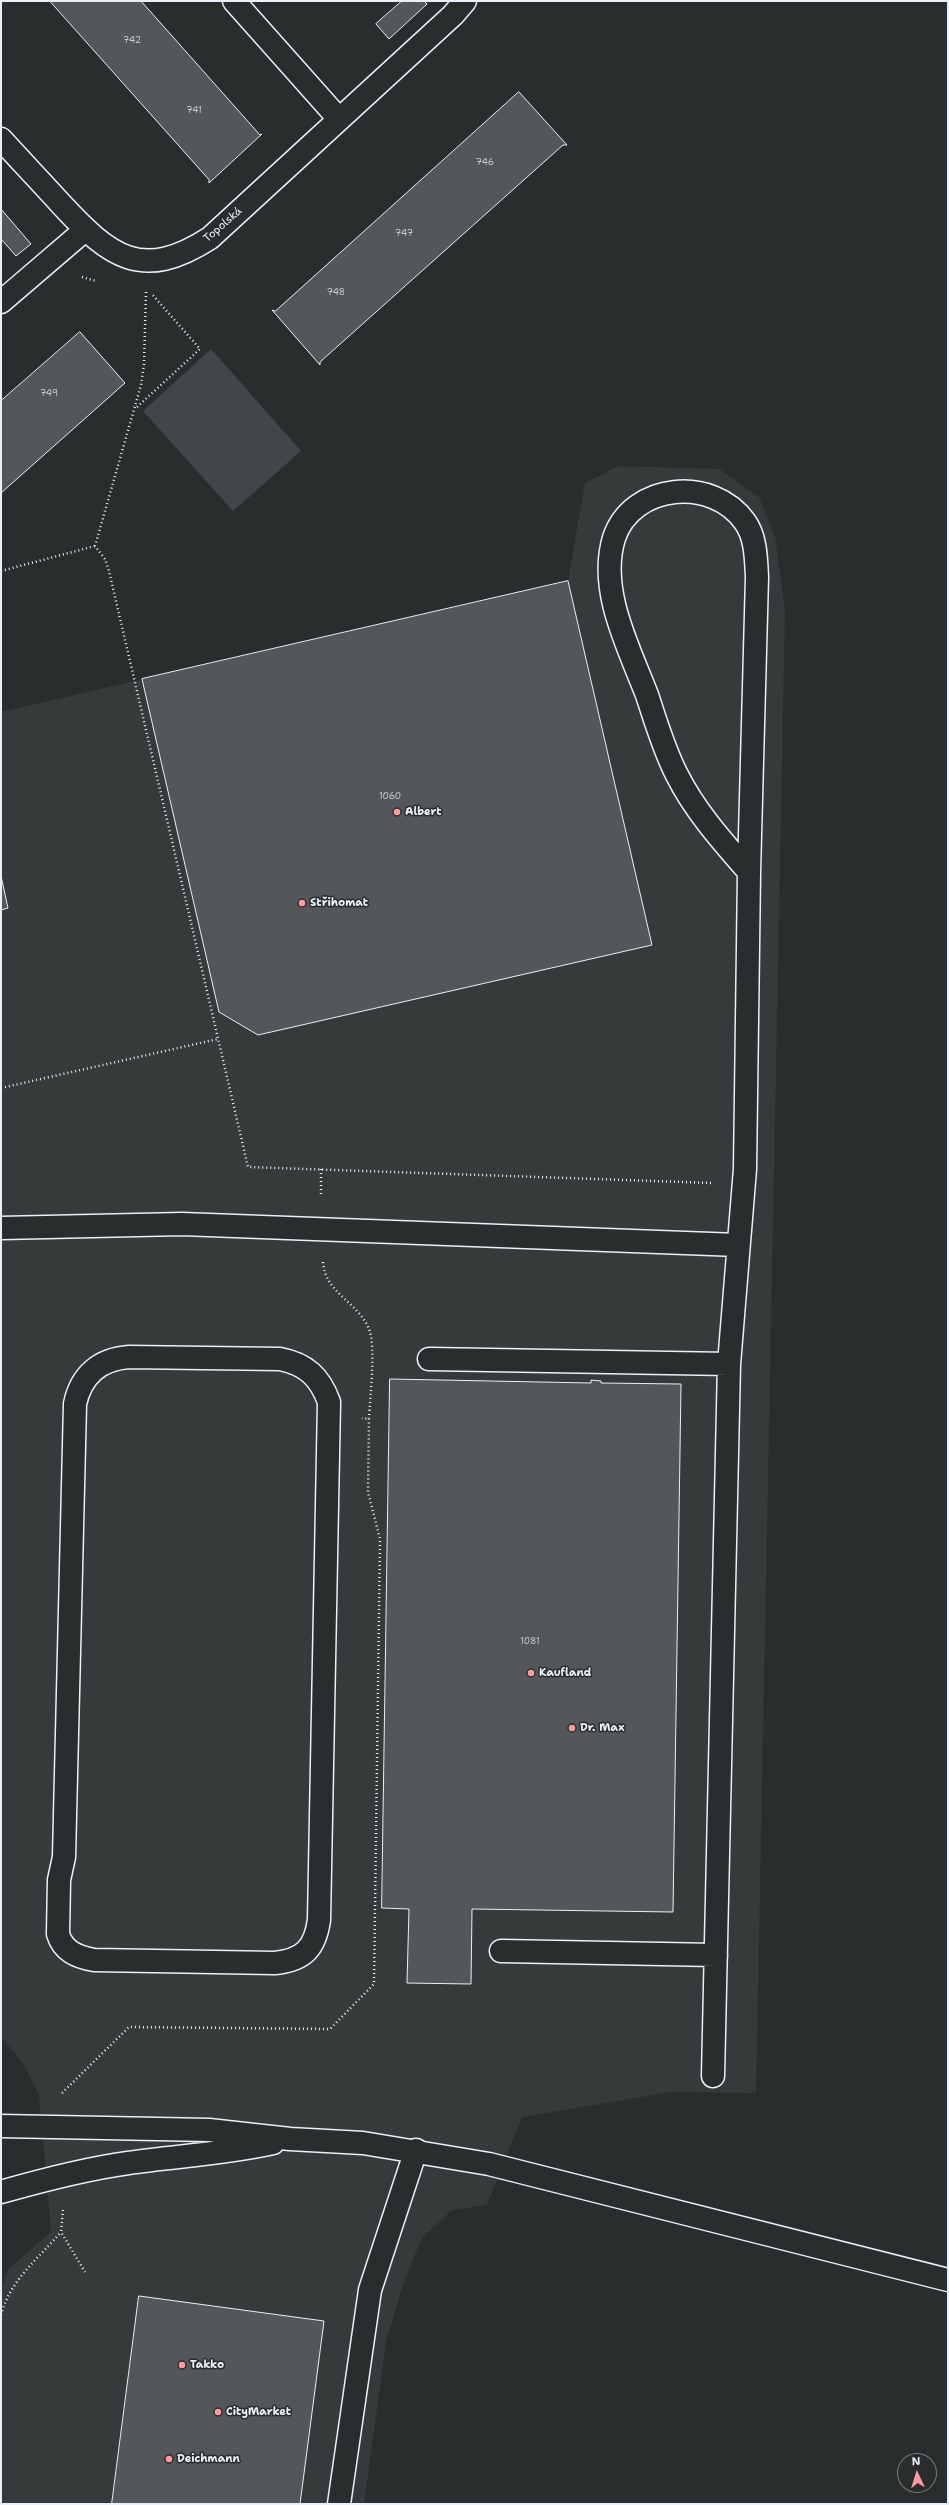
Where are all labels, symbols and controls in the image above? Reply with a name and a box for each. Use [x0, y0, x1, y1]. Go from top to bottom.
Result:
house number: 742 [123, 36, 141, 46]
house number: 741 [186, 106, 202, 116]
house number: 746 [476, 158, 494, 168]
street label: Topolská [201, 205, 245, 245]
house number: 747 [395, 229, 413, 239]
house number: 748 [327, 288, 345, 298]
house number: 749 [40, 389, 58, 399]
house number: 1060 [379, 792, 401, 802]
place label: Albert [405, 805, 442, 819]
marker: Albert [392, 807, 402, 817]
place label: Střihomat [310, 896, 368, 910]
marker: Střihomat [297, 898, 307, 908]
house number: 1081 [520, 1637, 540, 1647]
place label: Kaufland [539, 1666, 591, 1680]
marker: Kaufland [526, 1668, 536, 1678]
place label: Dr. Max [580, 1721, 624, 1735]
marker: Dr. Max [567, 1723, 577, 1733]
place label: Takko [190, 2358, 224, 2372]
marker: Takko [177, 2360, 187, 2370]
place label: CityMarket [226, 2405, 291, 2419]
marker: CityMarket [213, 2407, 223, 2417]
place label: Deichmann [177, 2452, 240, 2466]
north arrow [897, 2453, 937, 2493]
marker: Deichmann [164, 2454, 174, 2464]
text: N [911, 2454, 921, 2469]

